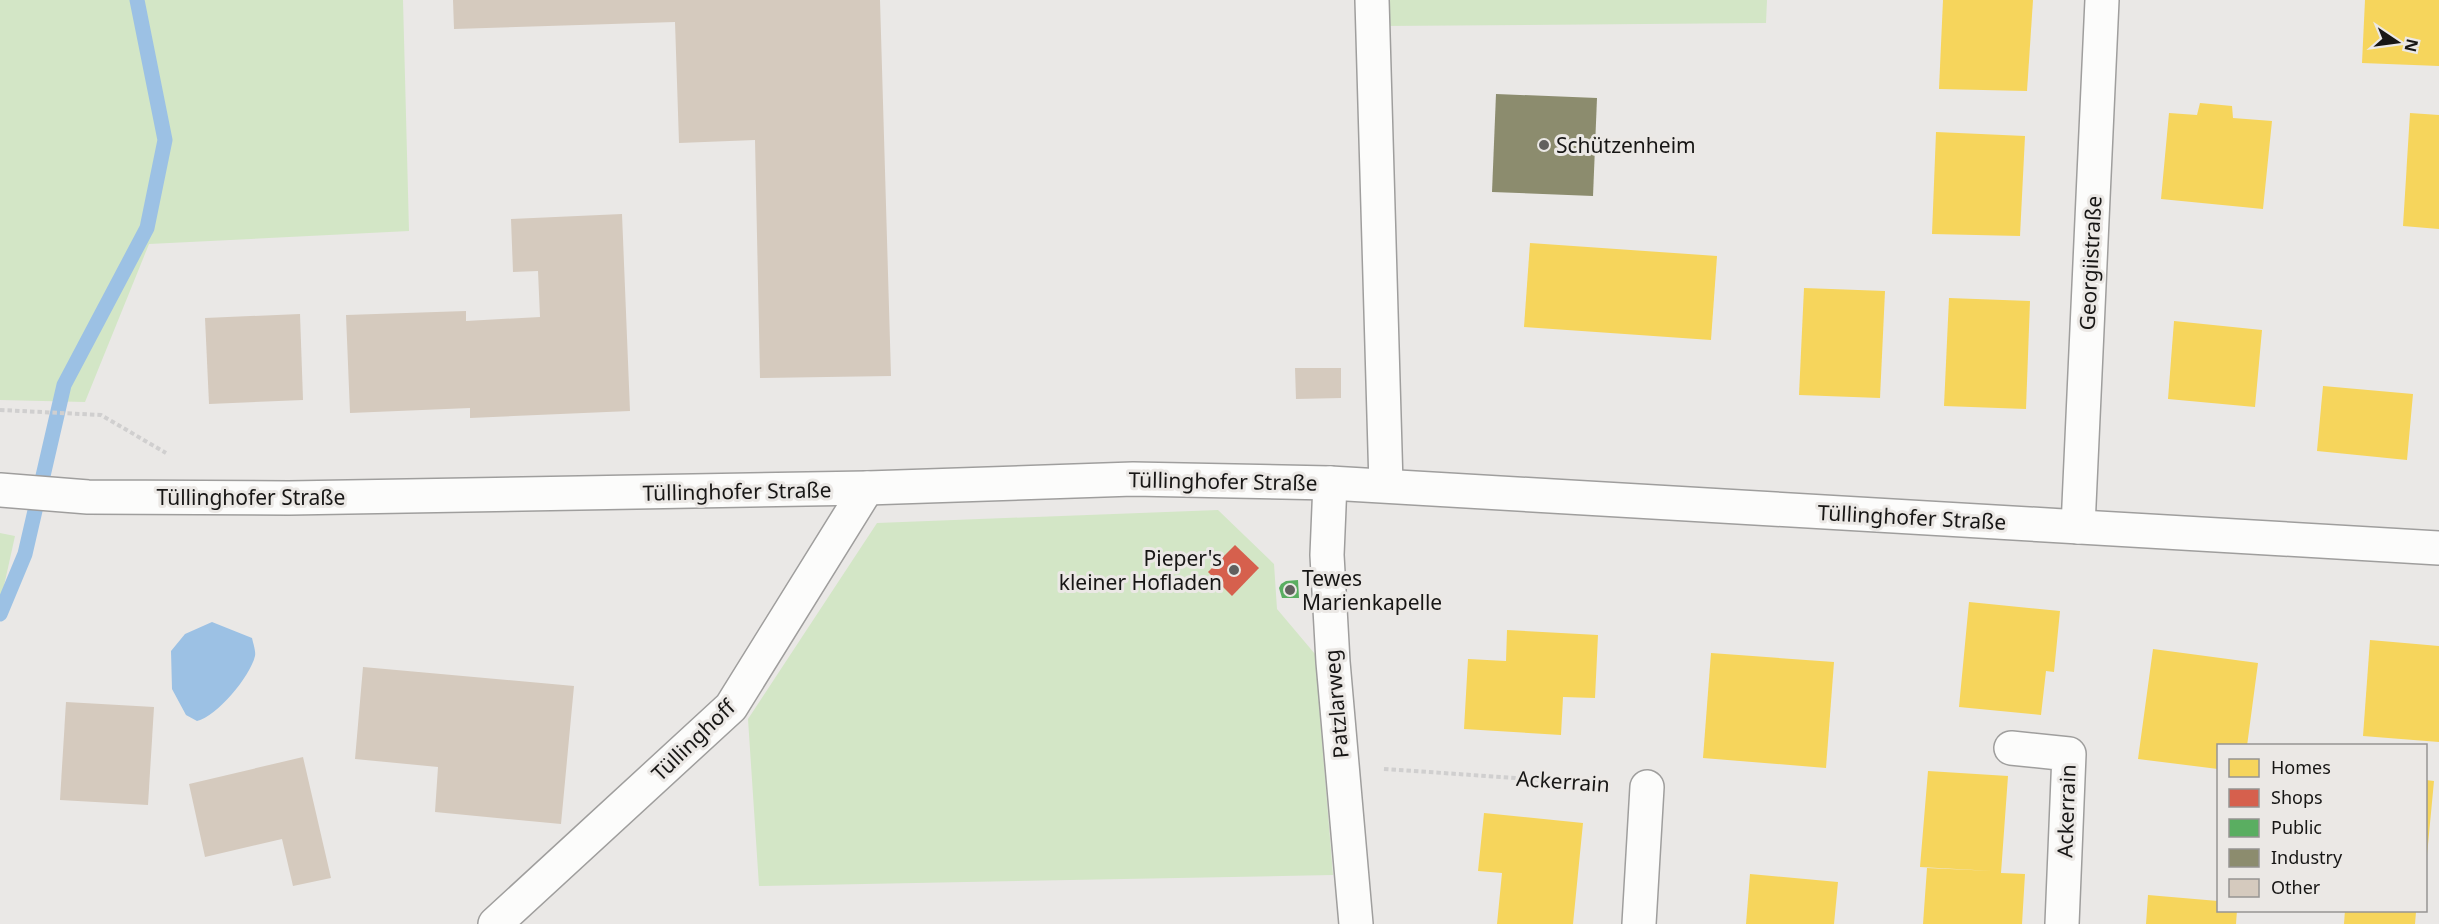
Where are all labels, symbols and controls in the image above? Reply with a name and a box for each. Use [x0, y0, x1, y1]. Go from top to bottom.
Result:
north arrow [2367, 12, 2427, 72]
text: N [2399, 37, 2424, 54]
place label: Schützenheim [1556, 131, 1696, 159]
marker: Schützenheim [1537, 138, 1551, 152]
street label: Georgiistraße [2072, 195, 2108, 331]
street label: Tüllinghofer Straße [1128, 465, 1318, 497]
street label: Tüllinghofer Straße [642, 475, 832, 507]
street label: Tüllinghofer Straße [157, 483, 345, 511]
street label: Tüllinghofer Straße [1817, 498, 2007, 536]
place label: Pieper's kleiner Hofladen [1059, 544, 1222, 596]
marker: Pieper's kleiner Hofladen [1227, 563, 1241, 577]
place label: Tewes Marienkapelle [1302, 564, 1442, 616]
marker: Tewes Marienkapelle [1283, 583, 1297, 597]
street label: Patzlarweg [1317, 648, 1355, 760]
street label: Tüllinghoff [645, 692, 742, 787]
legend [2217, 744, 2427, 912]
text: Homes [2271, 755, 2331, 779]
street label: Ackerrain [1515, 764, 1611, 798]
street label: Ackerrain [2050, 764, 2082, 858]
text: Shops [2271, 785, 2323, 809]
text: Public [2271, 815, 2322, 839]
text: Industry [2271, 845, 2343, 869]
text: Other [2271, 875, 2321, 899]

